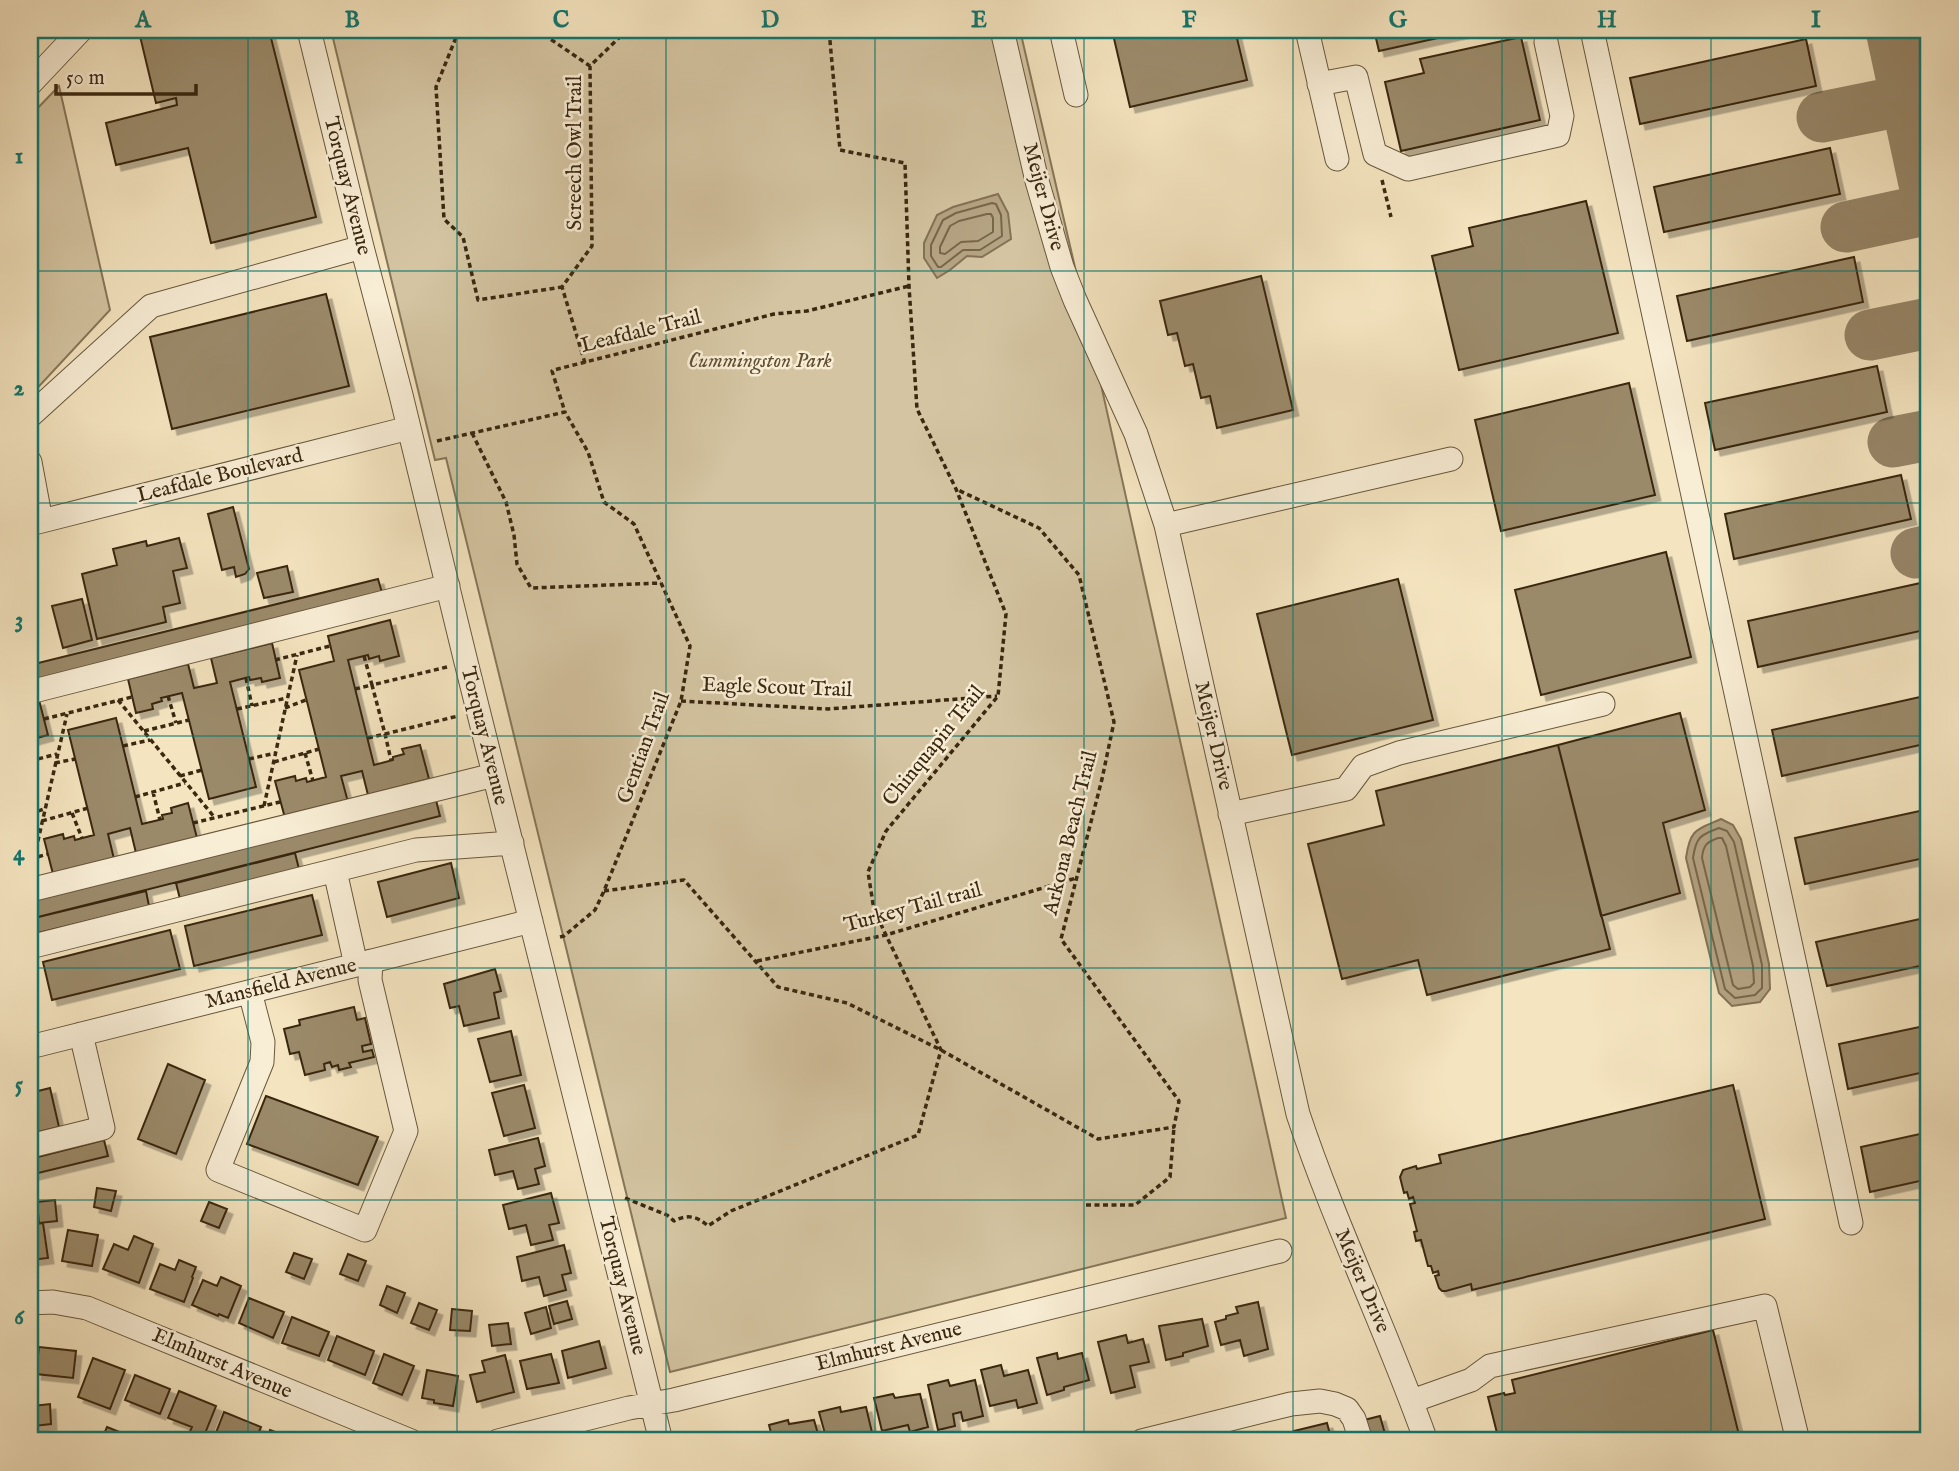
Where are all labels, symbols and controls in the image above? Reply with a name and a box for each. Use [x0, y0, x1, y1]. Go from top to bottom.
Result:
text: A [134, 6, 152, 35]
text: B [344, 6, 360, 35]
text: C [553, 6, 570, 35]
text: D [761, 6, 779, 35]
text: E [971, 6, 987, 35]
text: F [1182, 6, 1197, 35]
text: G [1389, 6, 1408, 35]
text: H [1597, 6, 1617, 35]
text: I [1811, 6, 1821, 35]
scale bar [56, 52, 196, 96]
text: 50 m [66, 65, 105, 92]
street label: Screech Owl Trail [562, 75, 589, 230]
street label: Torquay Avenue [317, 114, 377, 258]
street label: Meijer Drive [1016, 140, 1070, 254]
text: 1 [15, 142, 23, 171]
street label: Leafdale Trail [578, 304, 704, 360]
park label: Cummingston Park [688, 348, 832, 375]
text: 2 [14, 374, 25, 403]
street label: Leafdale Boulevard [134, 442, 307, 510]
text: 3 [15, 606, 23, 635]
street label: Torquay Avenue [454, 664, 514, 808]
street label: Eagle Scout Trail [701, 672, 853, 704]
street label: Meijer Drive [1187, 679, 1239, 793]
street label: Chinquapin Trail [877, 680, 991, 812]
street label: Gentian Trail [611, 688, 677, 808]
street label: Arkona Beach Trail [1037, 748, 1105, 919]
text: 4 [13, 839, 25, 868]
street label: Turkey Tail trail [841, 877, 985, 939]
street label: Mansfield Avenue [203, 952, 360, 1016]
text: 5 [15, 1071, 24, 1100]
street label: Torquay Avenue [592, 1214, 652, 1358]
street label: Meijer Drive [1328, 1225, 1396, 1337]
text: 6 [14, 1303, 25, 1332]
street label: Elmhurst Avenue [813, 1316, 965, 1378]
street label: Elmhurst Avenue [148, 1322, 296, 1406]

